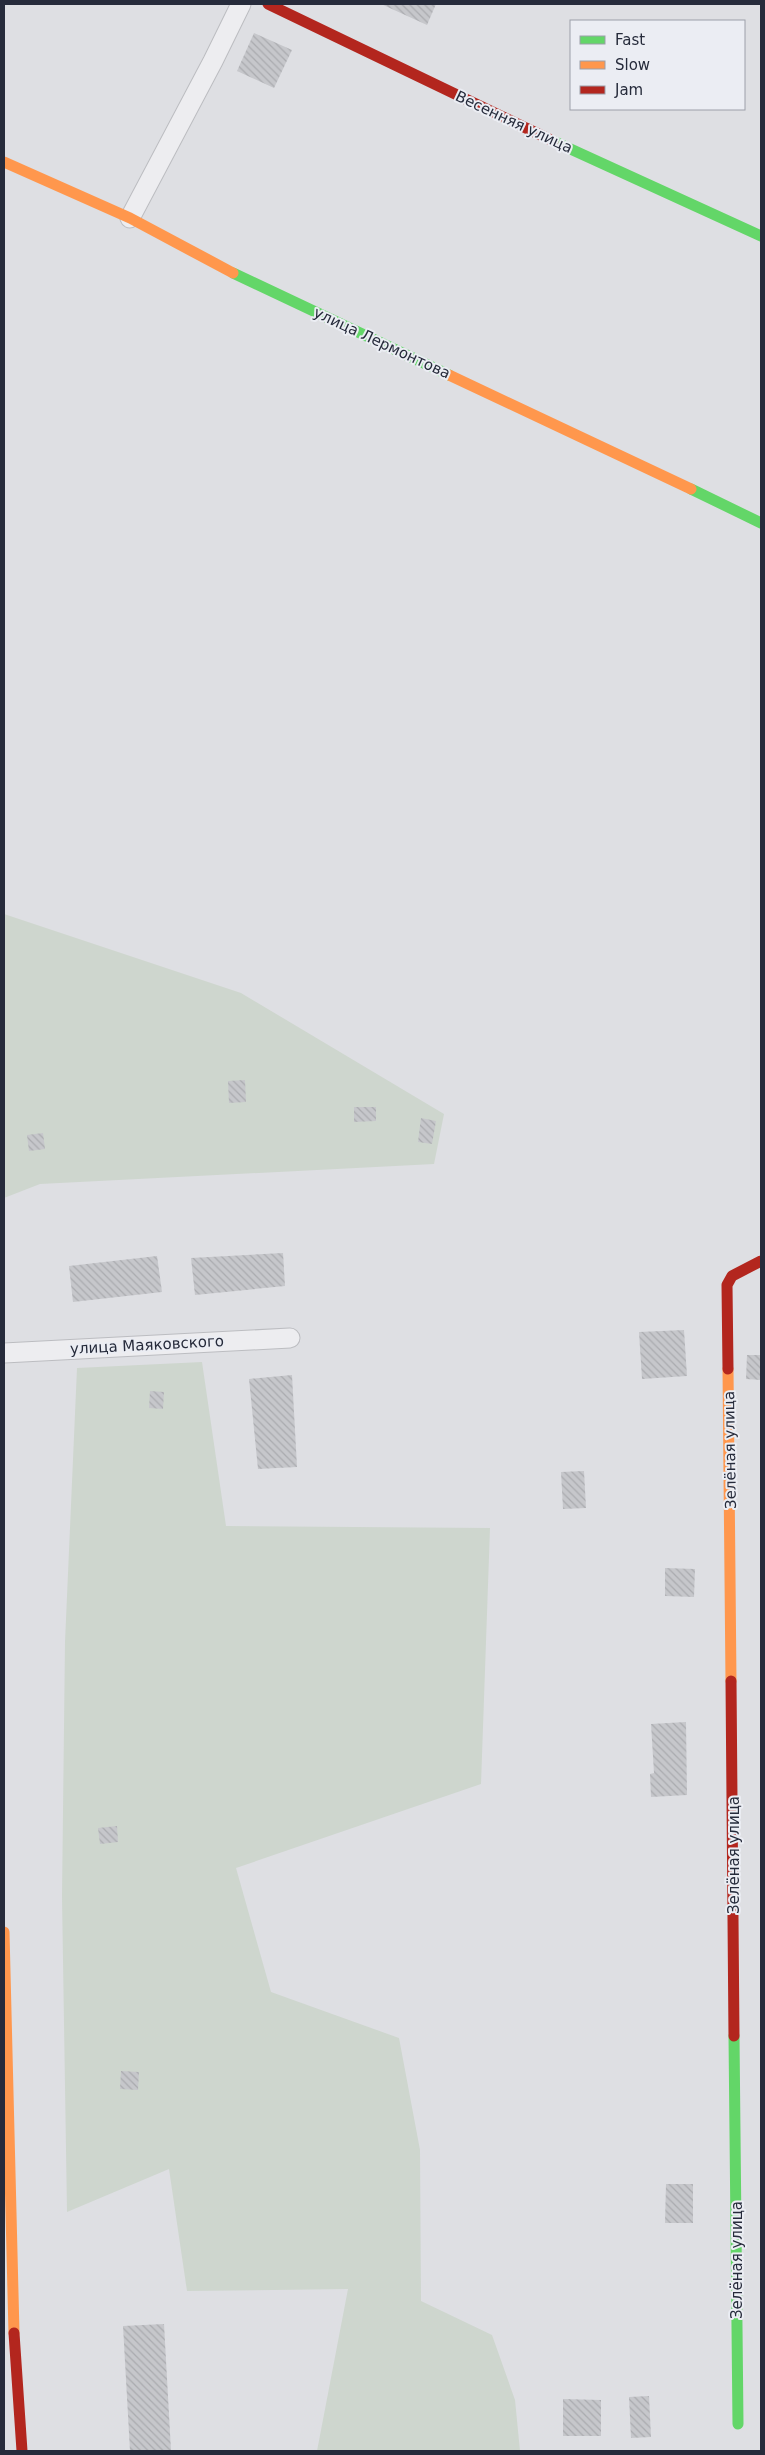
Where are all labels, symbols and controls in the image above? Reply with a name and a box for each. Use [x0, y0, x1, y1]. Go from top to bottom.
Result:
legend [570, 20, 745, 110]
text: Fast [615, 31, 645, 49]
text: Slow [615, 56, 650, 74]
text: Jam [614, 81, 643, 99]
street label: Весенняя улица [453, 87, 575, 157]
street label: улица Лермонтова [311, 303, 453, 383]
street label: улица Маяковского [70, 1332, 224, 1358]
street label: Зелёная улица [720, 1391, 740, 1509]
street label: Зелёная улица [725, 1796, 743, 1914]
street label: Зелёная улица [728, 2201, 746, 2319]

